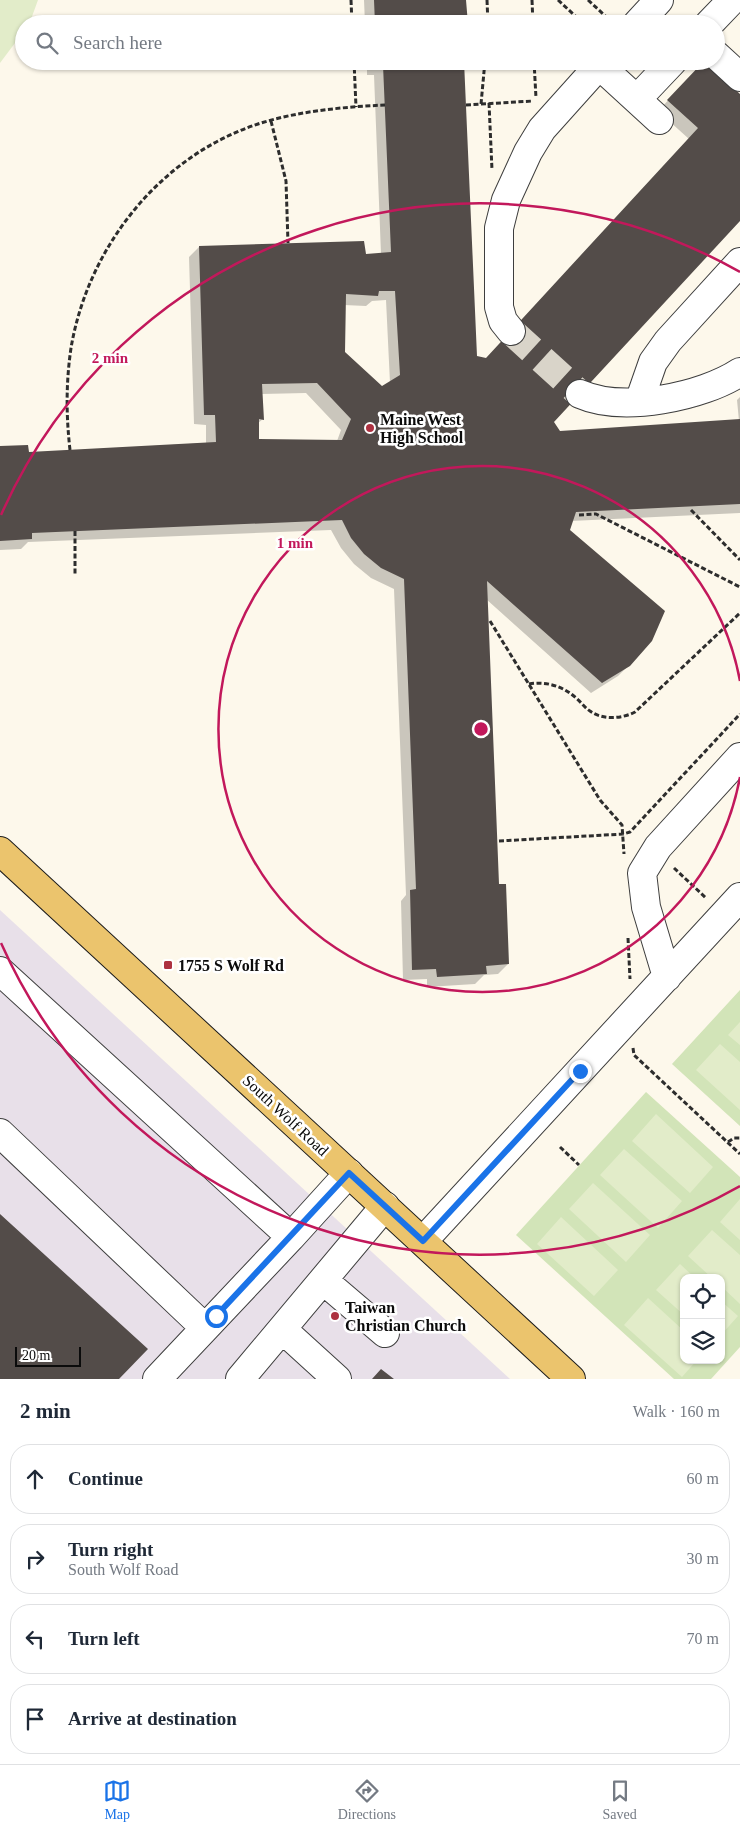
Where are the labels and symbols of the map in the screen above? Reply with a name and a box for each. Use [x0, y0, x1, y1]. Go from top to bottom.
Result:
text: 2 min [92, 350, 129, 366]
place label: Maine West High School [380, 411, 464, 447]
marker: Maine West High School [364, 422, 376, 434]
text: 1 min [277, 535, 314, 551]
centre of rings [472, 720, 490, 738]
place label: 1755 S Wolf Rd [178, 957, 284, 974]
marker: 1755 S Wolf Rd [162, 959, 174, 971]
route end [569, 1060, 592, 1083]
street label: South Wolf Road [239, 1071, 332, 1159]
place label: Taiwan Christian Church [345, 1299, 466, 1334]
route start [205, 1305, 228, 1328]
marker: Taiwan Christian Church [329, 1310, 341, 1322]
scale bar [15, 1344, 81, 1367]

